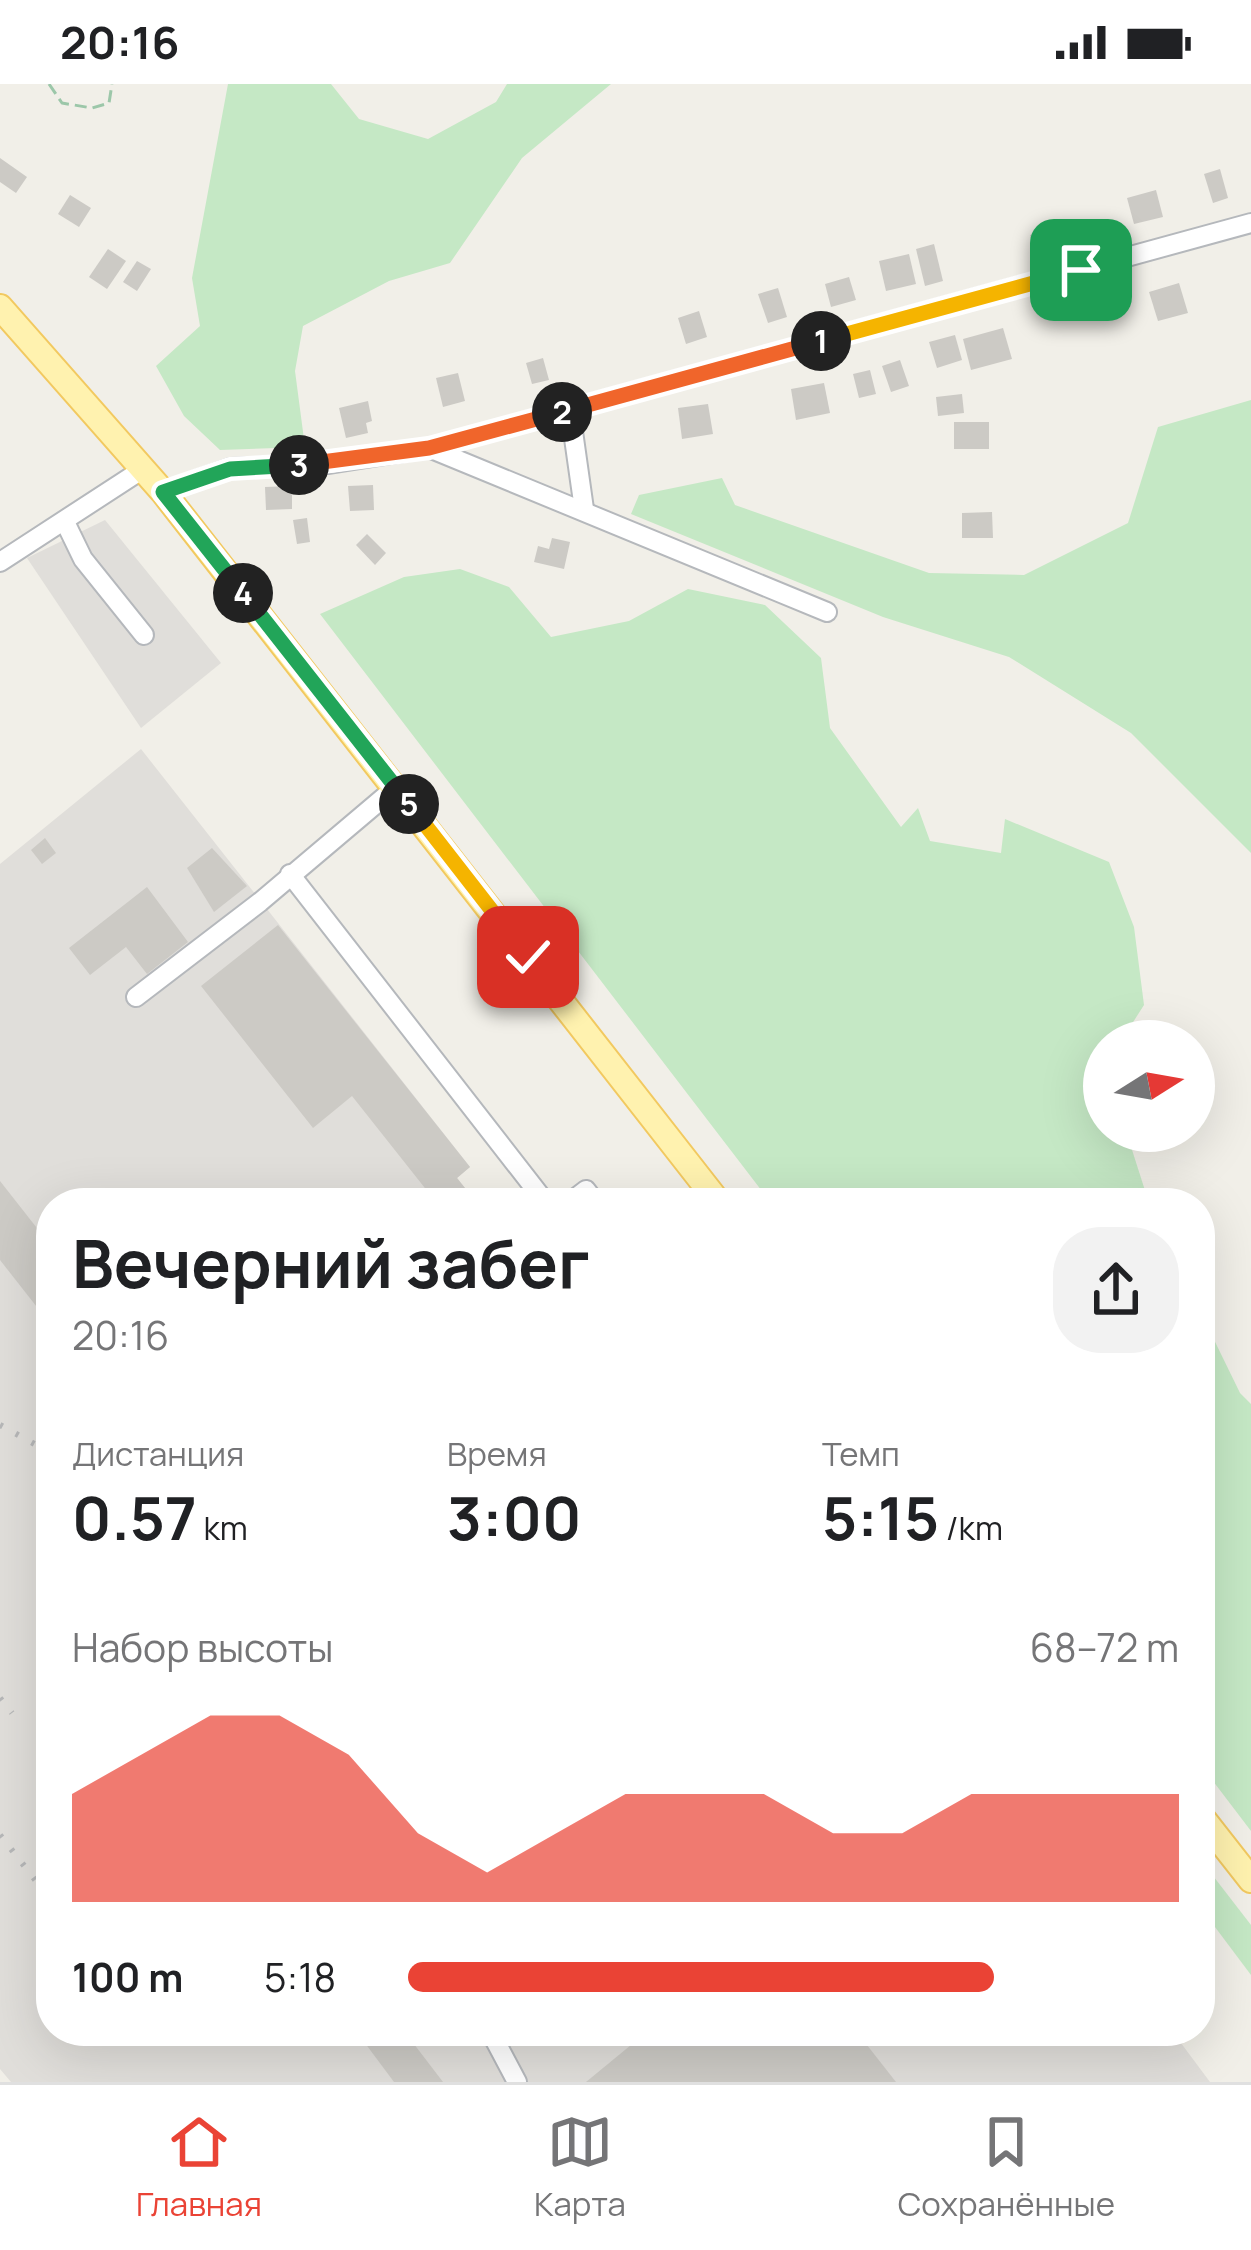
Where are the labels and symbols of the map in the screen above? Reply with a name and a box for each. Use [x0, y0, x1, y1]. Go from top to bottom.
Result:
pin [1030, 219, 1132, 321]
pin: 1 [791, 311, 851, 371]
pin: 2 [532, 382, 592, 442]
pin: 3 [269, 435, 329, 495]
pin: 4 [213, 563, 273, 623]
pin: 5 [379, 774, 439, 834]
pin [477, 906, 579, 1008]
north arrow [1083, 1020, 1215, 1152]

